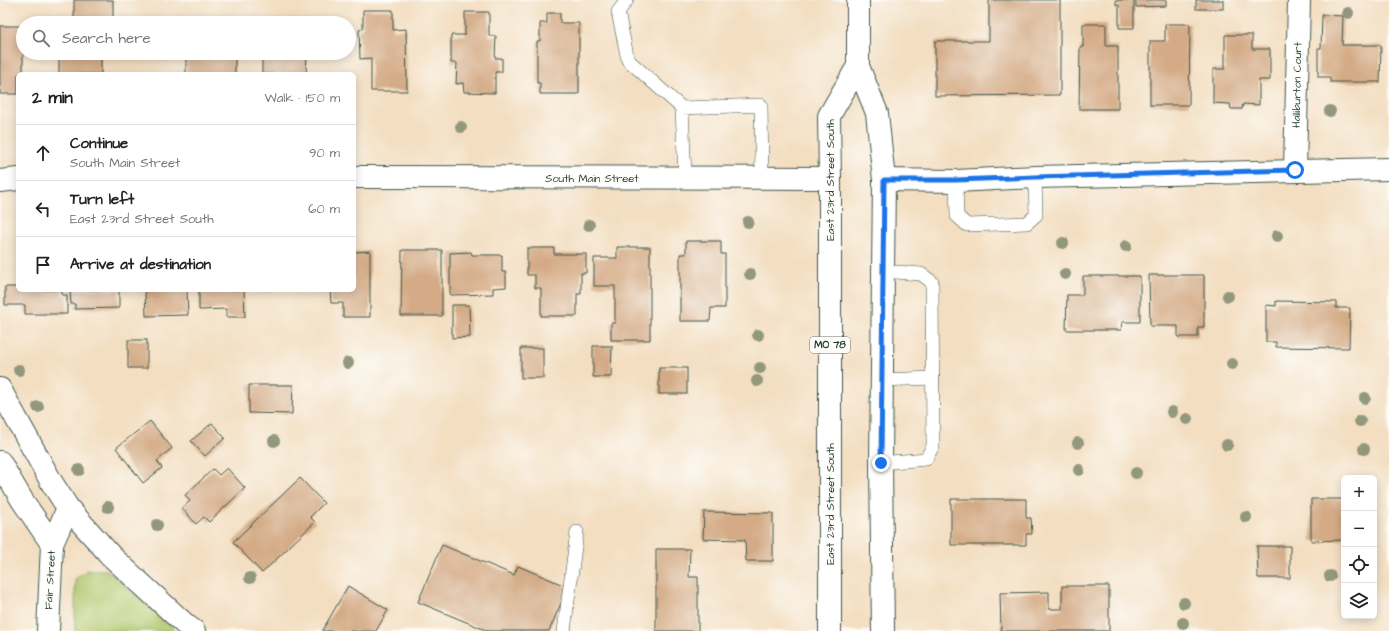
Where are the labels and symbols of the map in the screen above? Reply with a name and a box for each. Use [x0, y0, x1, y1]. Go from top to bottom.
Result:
street label: Halliburton Court [1289, 41, 1305, 128]
street label: East 23rd Street South [823, 119, 838, 241]
route start [1286, 161, 1304, 179]
street label: South Main Street [545, 171, 639, 186]
road number: MO 78 [810, 337, 850, 353]
street label: East 23rd Street South [823, 443, 838, 565]
route end [872, 454, 890, 472]
street label: Fair Street [41, 549, 59, 610]

